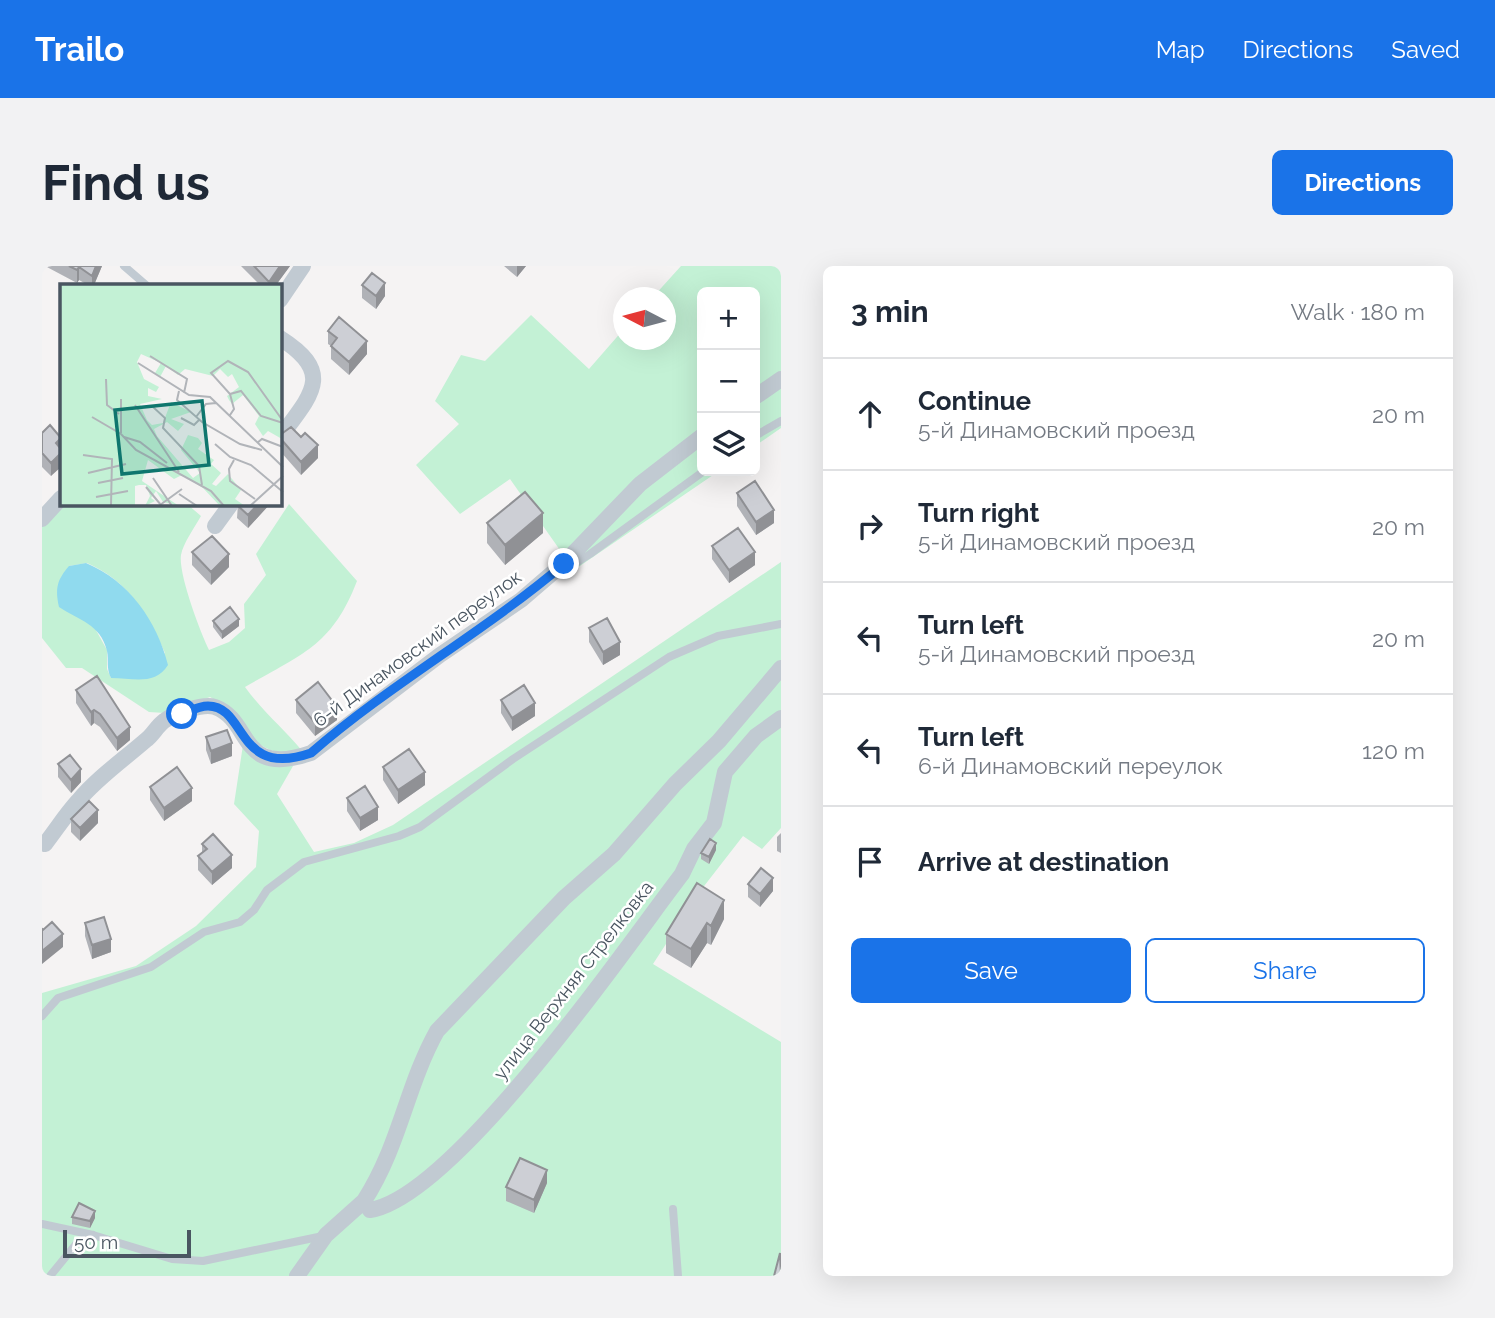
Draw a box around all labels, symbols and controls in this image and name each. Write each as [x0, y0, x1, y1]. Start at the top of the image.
text: Trailo [35, 30, 124, 69]
text: Map [1156, 35, 1205, 64]
text: Directions [1243, 35, 1353, 64]
text: Saved [1391, 35, 1460, 64]
button: Directions [1272, 150, 1453, 215]
text: Find us [42, 154, 210, 211]
inset map [60, 284, 282, 506]
north arrow [613, 287, 676, 350]
map controls [697, 287, 760, 476]
button: + [697, 287, 760, 350]
text: 3 min [851, 294, 929, 329]
text: Walk · 180 m [1291, 298, 1425, 325]
button: − [697, 350, 760, 413]
text: Continue [918, 386, 1031, 416]
icon: ahead [851, 395, 889, 433]
text: 20 m [1372, 401, 1425, 428]
button: layers [697, 413, 760, 476]
text: 5-й Динамовский проезд [918, 416, 1195, 443]
text: Turn right [918, 498, 1039, 528]
icon: right [851, 507, 889, 545]
text: 20 m [1372, 513, 1425, 540]
text: 5-й Динамовский проезд [918, 528, 1195, 555]
route end [548, 548, 579, 579]
street label: 6-й Динамовский переулок [309, 565, 525, 731]
text: Turn left [918, 610, 1024, 640]
icon: left [851, 619, 889, 657]
text: 20 m [1372, 625, 1425, 652]
text: 5-й Динамовский проезд [918, 640, 1195, 667]
route start [166, 698, 197, 729]
text: Turn left [918, 722, 1024, 752]
icon: left [851, 731, 889, 769]
text: 120 m [1362, 737, 1425, 764]
text: 6-й Динамовский переулок [918, 752, 1223, 779]
icon: arrive [851, 843, 889, 881]
text: Arrive at destination [918, 847, 1169, 877]
street label: улица Верхняя Стрелковка [489, 876, 657, 1084]
button: Save [851, 938, 1131, 1003]
button: Share [1145, 938, 1425, 1003]
scale bar [63, 1227, 191, 1259]
text: 50 m [74, 1231, 118, 1253]

